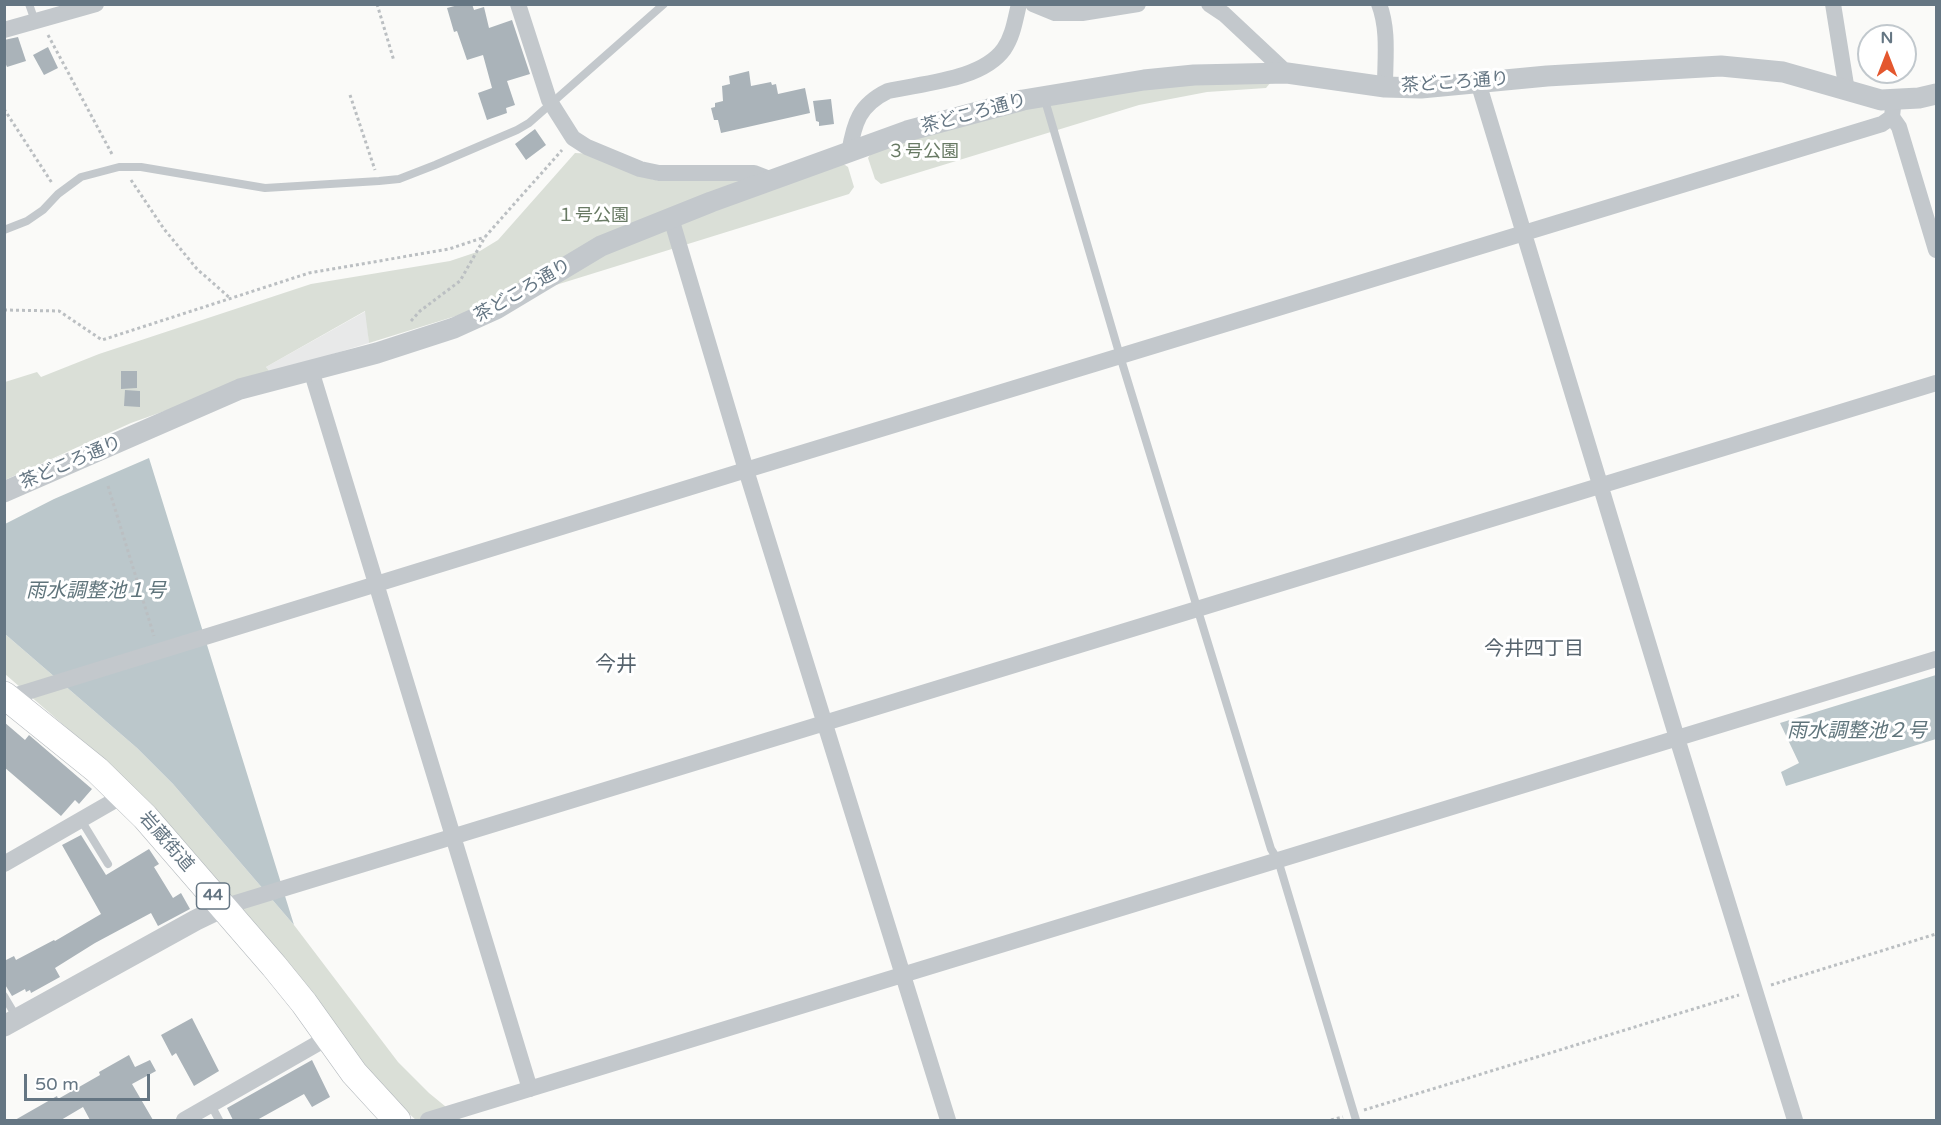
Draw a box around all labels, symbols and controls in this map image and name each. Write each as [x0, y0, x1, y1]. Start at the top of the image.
north arrow [1857, 24, 1917, 84]
text: N [1881, 28, 1893, 48]
street label: 茶どころ通り [1400, 68, 1510, 98]
street label: 茶どころ通り [919, 90, 1029, 138]
park label: ３号公園 [887, 141, 959, 163]
park label: １号公園 [557, 205, 629, 227]
street label: 茶どころ通り [471, 255, 575, 327]
street label: 茶どころ通り [17, 432, 125, 494]
water label: 雨水調整池１号 [26, 580, 166, 604]
district label: 今井四丁目 [1484, 638, 1584, 662]
district label: 今井 [595, 652, 637, 678]
water label: 雨水調整池２号 [1787, 720, 1927, 744]
street label: 岩蔵街道 [134, 808, 198, 876]
road number: 44 [196, 883, 230, 909]
scale bar [27, 1062, 153, 1100]
text: 50 m [35, 1073, 79, 1095]

